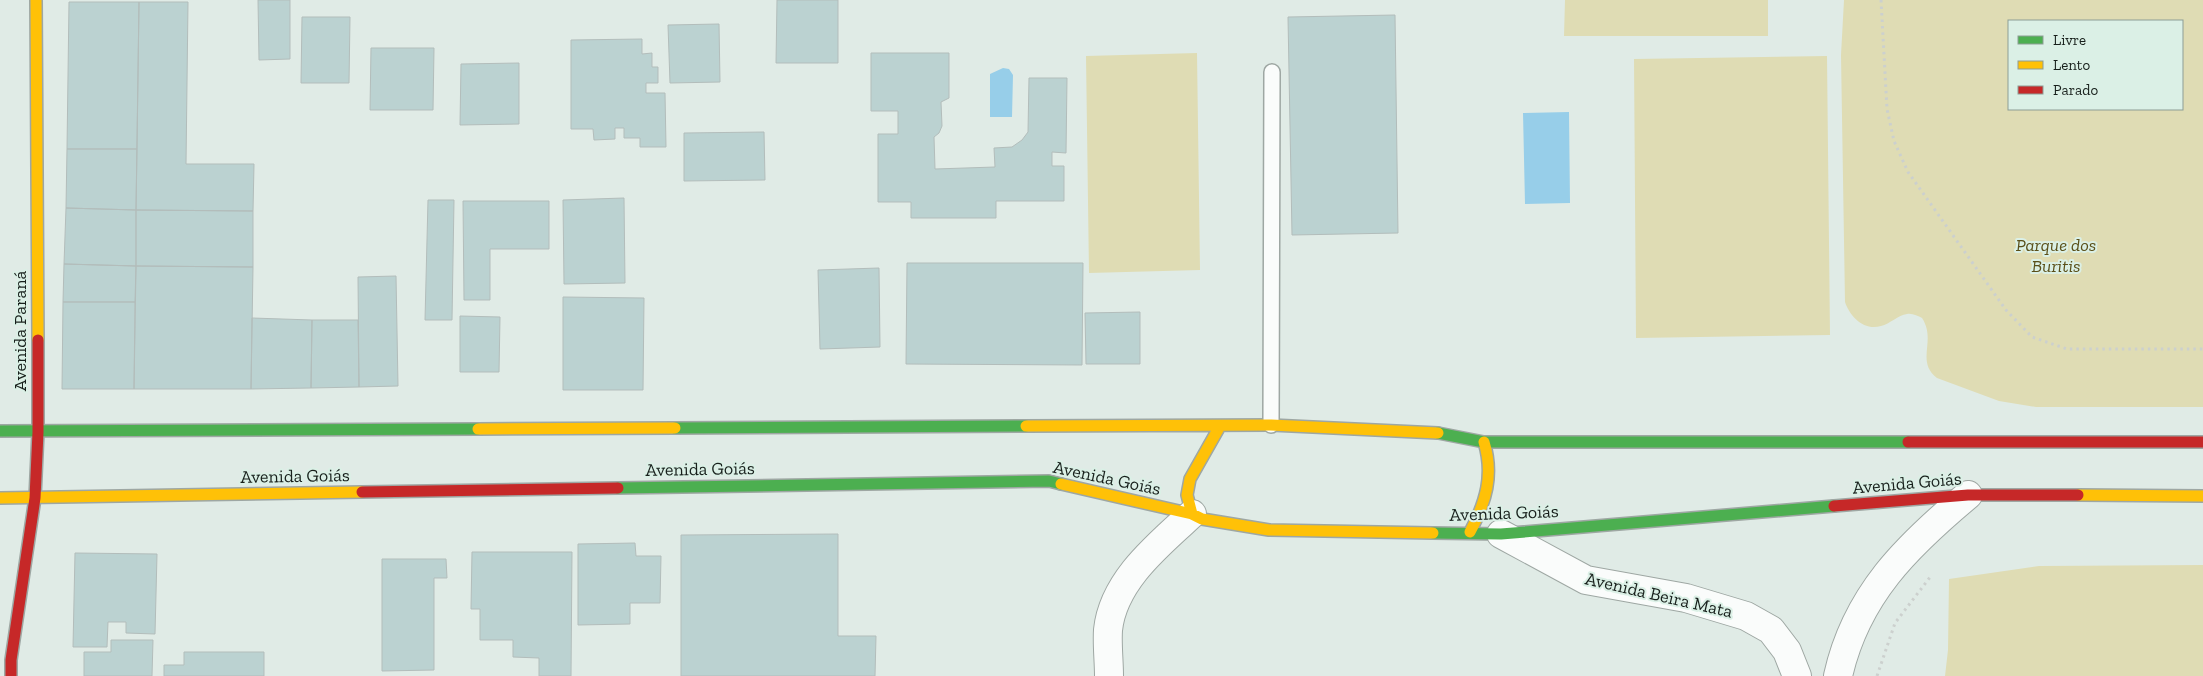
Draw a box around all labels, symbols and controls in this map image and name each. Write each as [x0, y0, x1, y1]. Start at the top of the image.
legend [2008, 20, 2183, 110]
text: Livre [2053, 31, 2086, 49]
text: Lento [2053, 56, 2090, 74]
text: Parado [2053, 81, 2099, 99]
park label: Parque dos Buritis [2016, 234, 2096, 277]
street label: Avenida Paraná [9, 271, 31, 391]
street label: Avenida Goiás [1051, 456, 1163, 500]
street label: Avenida Goiás [645, 457, 755, 481]
street label: Avenida Goiás [240, 464, 350, 488]
street label: Avenida Goiás [1852, 467, 1963, 499]
street label: Avenida Goiás [1449, 500, 1559, 526]
street label: Avenida Beira Mata [1583, 567, 1735, 623]

